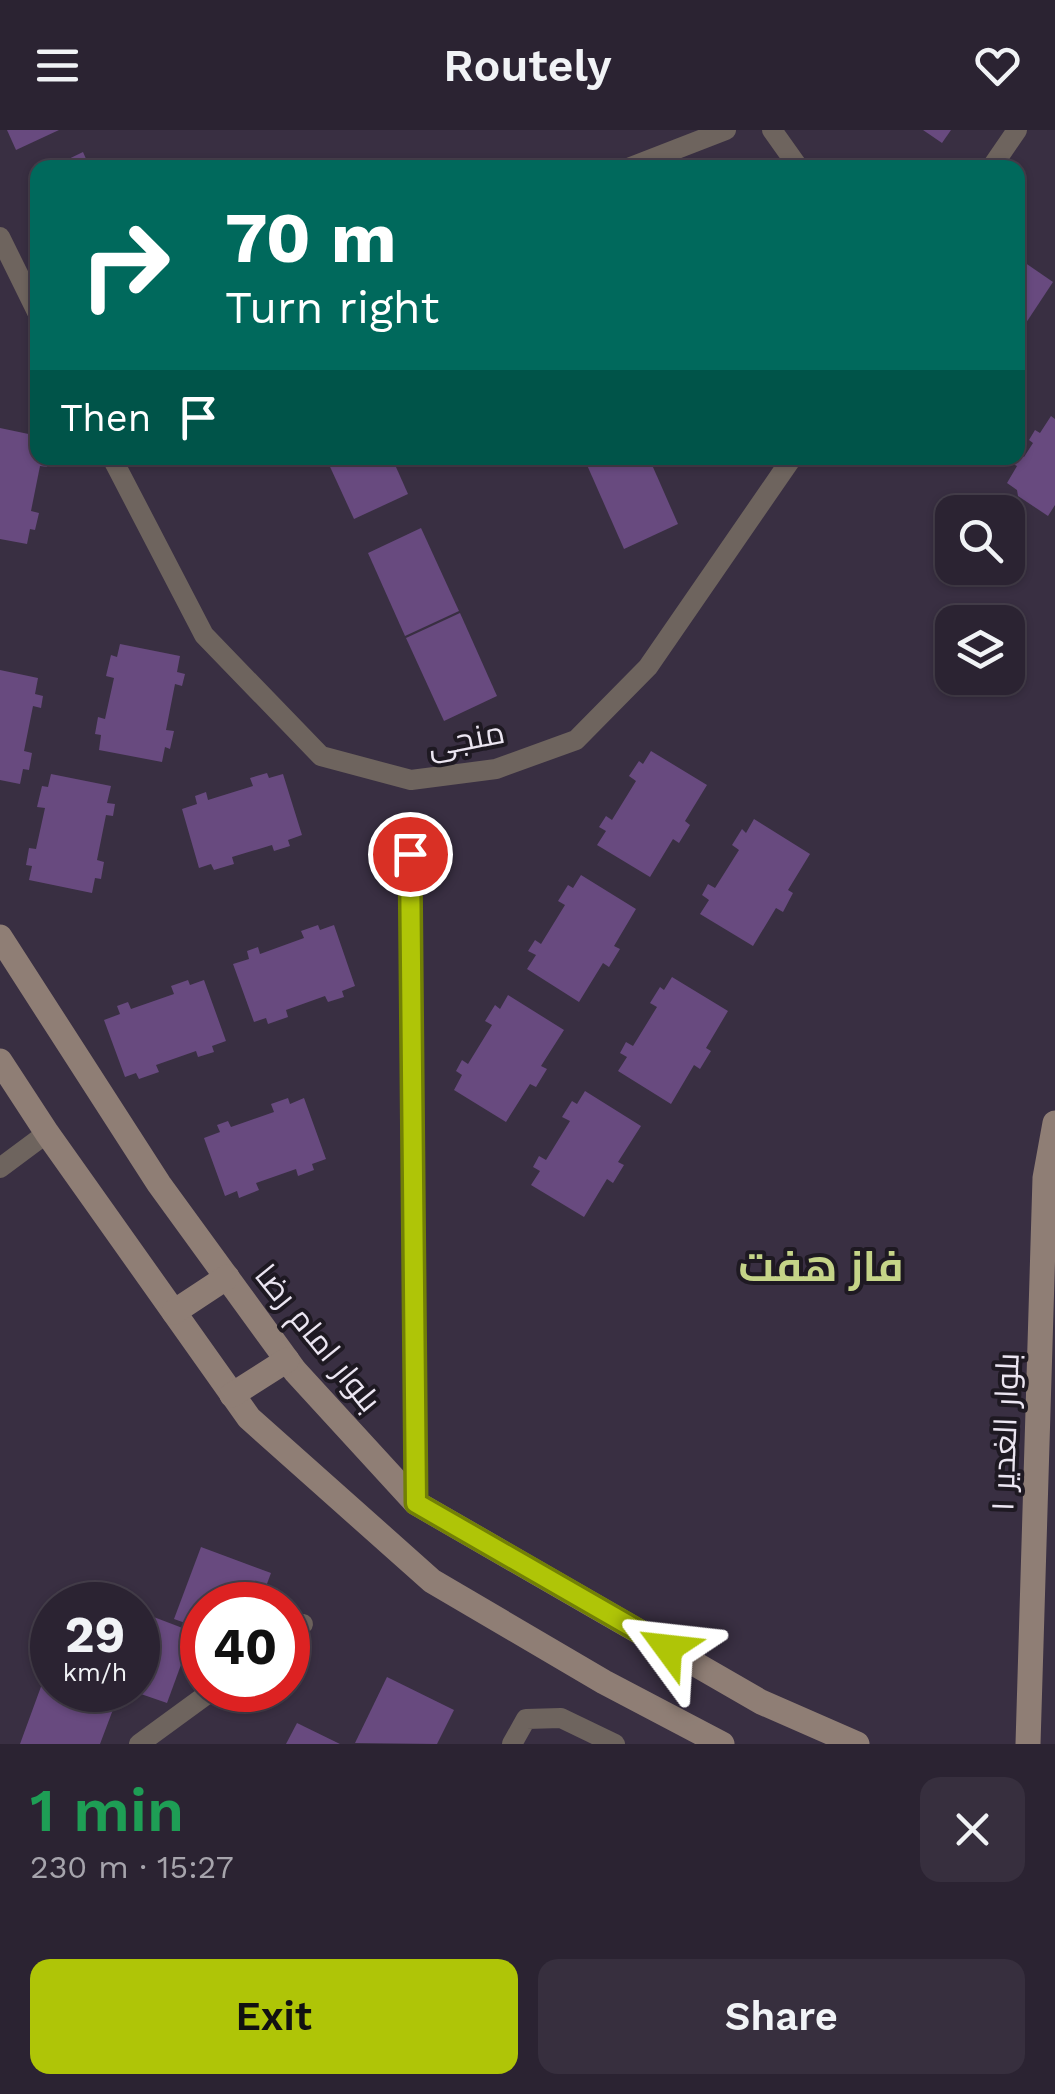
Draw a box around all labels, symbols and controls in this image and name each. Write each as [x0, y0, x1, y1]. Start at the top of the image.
icon: menu [30, 38, 85, 93]
icon: heart [970, 38, 1025, 93]
text: Routely [443, 39, 612, 92]
text: 70 m [225, 197, 397, 279]
icon: right [60, 200, 190, 330]
text: Turn right [225, 281, 439, 334]
icon: arrive [171, 390, 226, 445]
text: Then [60, 396, 151, 440]
map controls [935, 495, 1025, 695]
button: search [935, 495, 1025, 585]
button: layers [935, 605, 1025, 695]
street label: منجی [424, 713, 508, 765]
pin [368, 812, 453, 897]
icon: arrive [383, 827, 438, 882]
district label: فاز هفت [739, 1242, 903, 1291]
street label: بلوار امام رضا [245, 1257, 389, 1421]
street label: بلوار الغدیر ۱ [983, 1352, 1027, 1512]
speed limit sign: 40 [180, 1582, 310, 1712]
position arrow [616, 1596, 720, 1700]
text: 29 [65, 1605, 125, 1664]
text: km/h [63, 1658, 127, 1687]
text: 1 min [30, 1775, 184, 1846]
button: close [920, 1777, 1025, 1882]
text: 230 m · 15:27 [30, 1848, 234, 1886]
button: Exit [30, 1959, 518, 2074]
button: Share [538, 1959, 1025, 2074]

